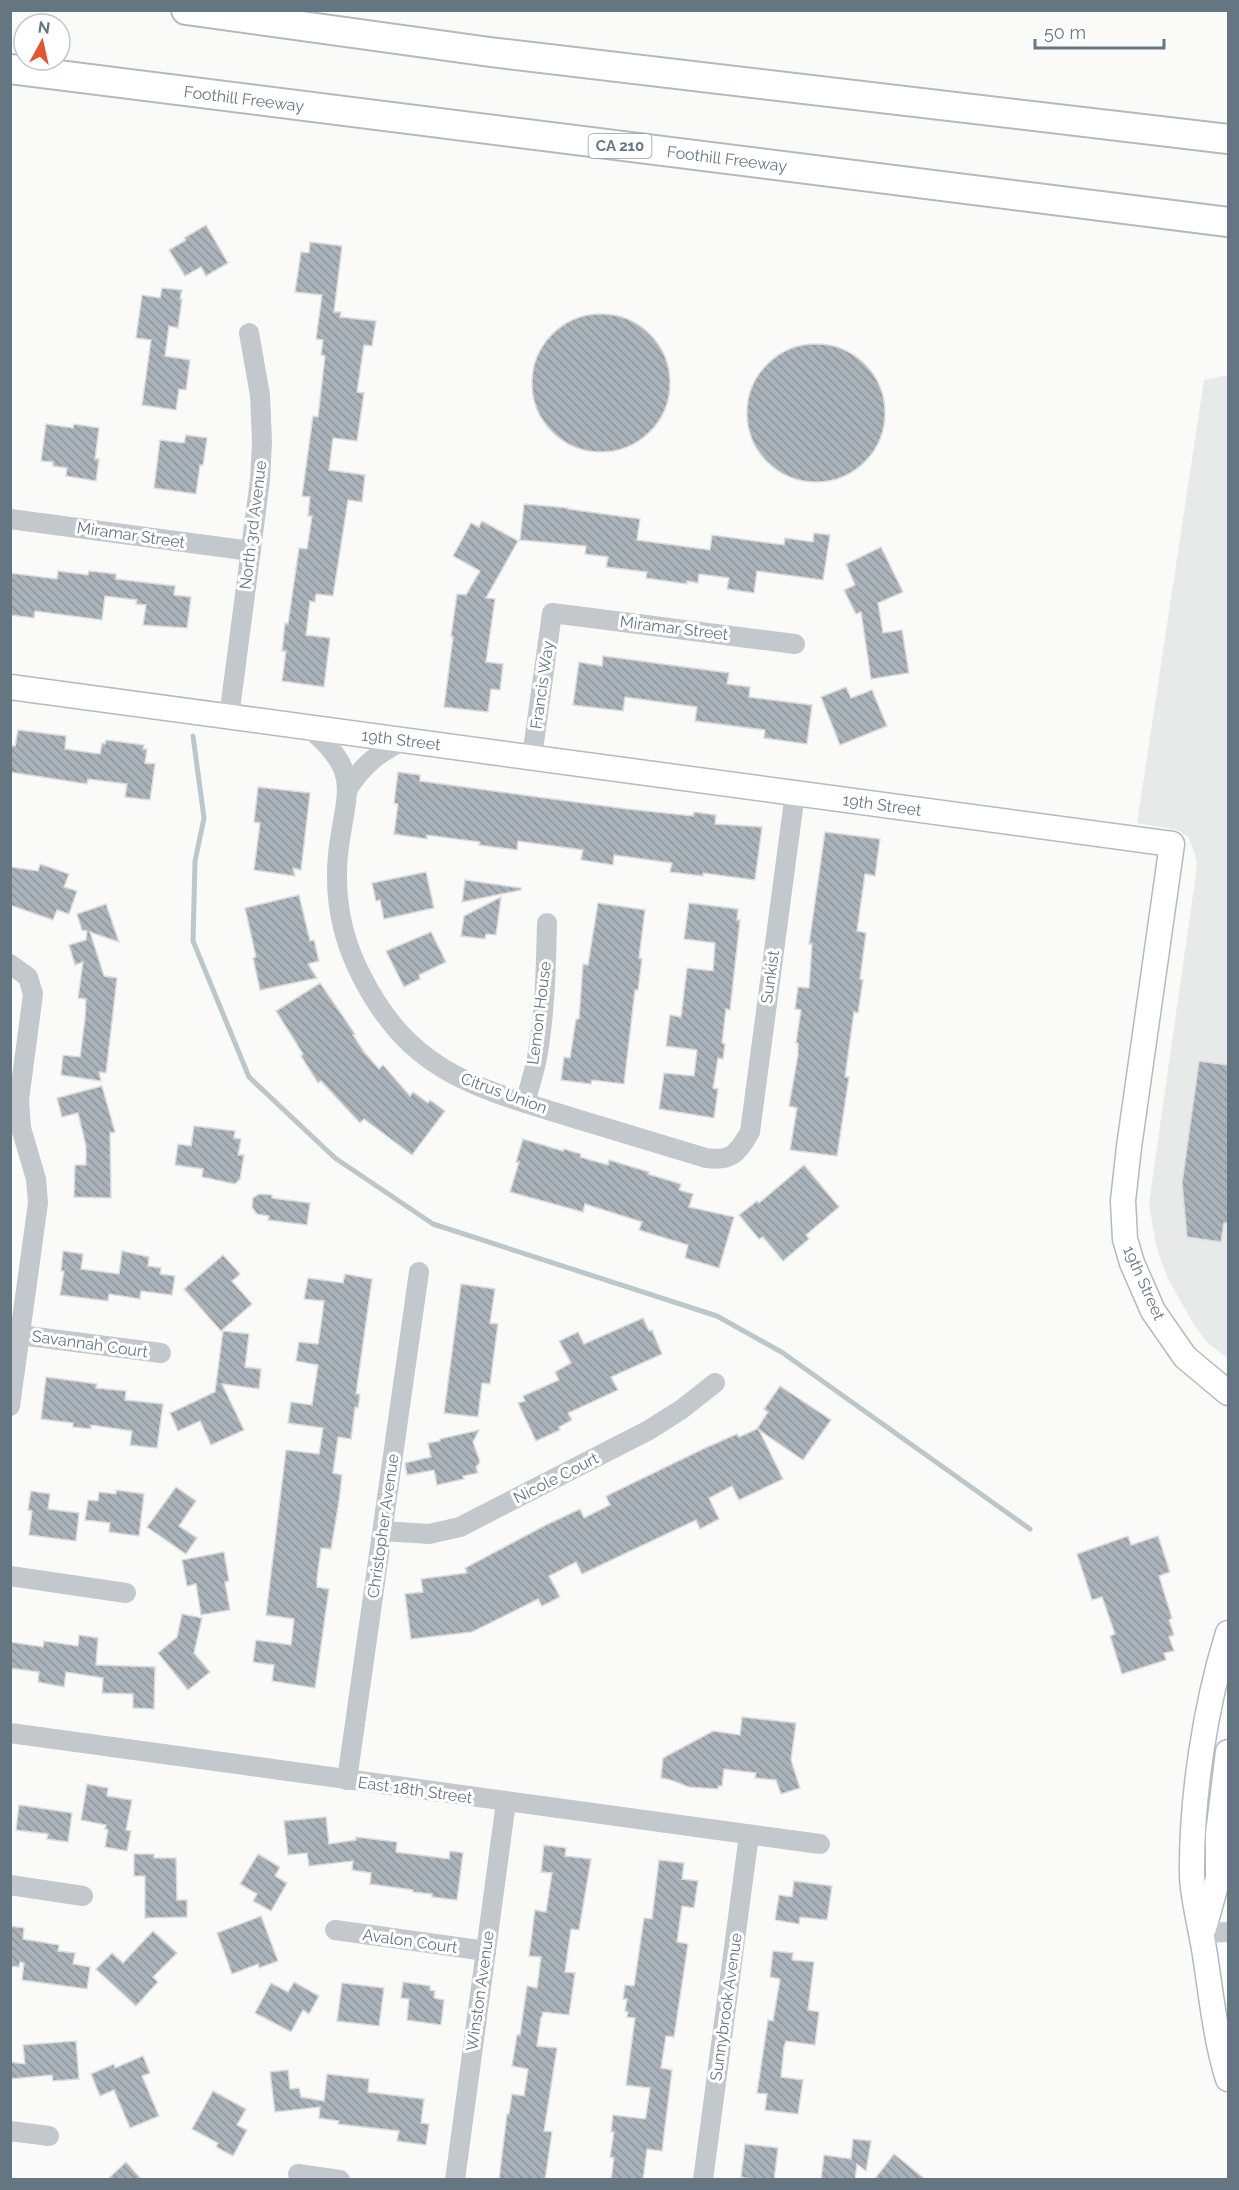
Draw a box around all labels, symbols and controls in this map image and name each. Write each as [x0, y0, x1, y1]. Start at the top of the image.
north arrow [12, 12, 72, 72]
scale bar [1035, 12, 1164, 50]
text: N [37, 17, 51, 38]
text: 50 m [1044, 22, 1086, 43]
street label: Foothill Freeway [183, 82, 306, 116]
road number: CA 210 [588, 134, 652, 158]
street label: Foothill Freeway [666, 142, 789, 176]
street label: North 3rd Avenue [236, 459, 270, 591]
street label: Miramar Street [76, 518, 187, 552]
street label: Miramar Street [619, 612, 730, 644]
street label: Francis Way [526, 639, 558, 730]
street label: 19th Street [360, 726, 442, 754]
street label: 19th Street [841, 790, 923, 820]
street label: Sunkist [757, 949, 783, 1005]
street label: Lemon House [523, 960, 555, 1066]
street label: Citrus Union [458, 1069, 550, 1117]
street label: 19th Street [1119, 1243, 1169, 1324]
street label: Savannah Court [31, 1326, 150, 1362]
street label: Nicole Court [510, 1448, 602, 1508]
street label: Christopher Avenue [363, 1453, 403, 1599]
street label: East 18th Street [357, 1773, 474, 1808]
street label: Avalon Court [361, 1925, 459, 1957]
street label: Winston Avenue [462, 1930, 498, 2052]
street label: Sunnybrook Avenue [706, 1932, 746, 2082]

